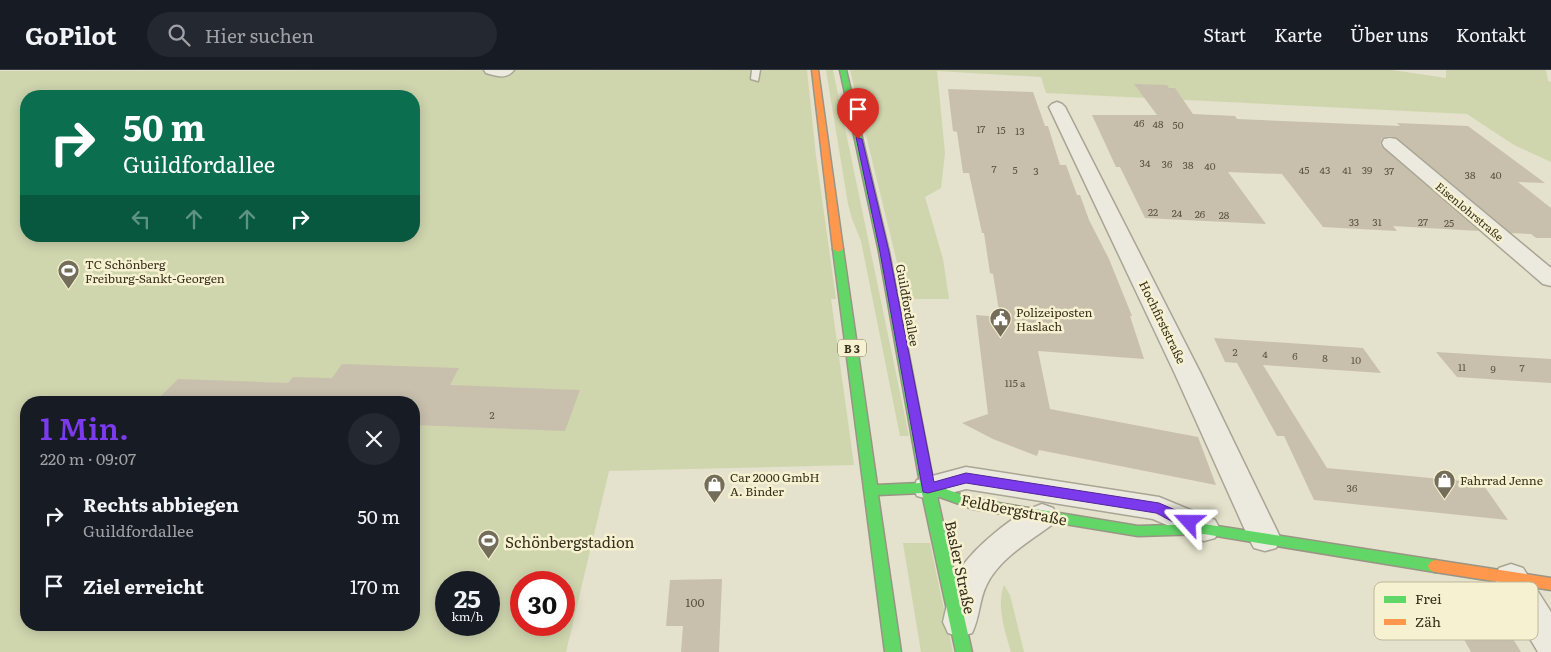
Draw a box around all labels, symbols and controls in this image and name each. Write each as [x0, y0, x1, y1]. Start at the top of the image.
search box [147, 12, 497, 57]
text: GoPilot [25, 17, 117, 52]
icon: search [165, 21, 193, 49]
text: Hier suchen [205, 21, 314, 49]
text: Start [1203, 21, 1246, 48]
text: Karte [1274, 21, 1322, 48]
text: Über uns [1350, 21, 1428, 48]
text: Kontakt [1456, 21, 1526, 48]
pin [837, 88, 879, 139]
icon: arrive [844, 95, 872, 123]
text: 50 m [123, 100, 206, 152]
icon: right [40, 110, 105, 175]
house number: 46 [1134, 115, 1145, 130]
house number: 48 [1152, 116, 1164, 131]
house number: 50 [1173, 117, 1184, 132]
house number: 17 [977, 121, 985, 136]
house number: 15 [996, 122, 1006, 137]
house number: 13 [1015, 123, 1025, 138]
text: Guildfordallee [123, 147, 275, 180]
house number: 34 [1140, 155, 1151, 170]
house number: 36 [1162, 156, 1173, 171]
house number: 38 [1183, 157, 1194, 172]
house number: 40 [1204, 158, 1216, 173]
house number: 7 [991, 161, 997, 176]
house number: 5 [1012, 162, 1018, 177]
house number: 45 [1299, 162, 1309, 177]
house number: 43 [1320, 162, 1330, 177]
house number: 41 [1342, 162, 1352, 177]
house number: 39 [1362, 162, 1372, 177]
house number: 3 [1033, 163, 1039, 178]
house number: 37 [1384, 163, 1394, 178]
house number: 38 [1465, 167, 1476, 182]
house number: 40 [1490, 167, 1502, 182]
street label: Eisenlohrstraße [1433, 178, 1508, 244]
house number: 22 [1148, 204, 1158, 219]
icon: left [127, 205, 155, 233]
icon: ahead [180, 205, 208, 233]
icon: ahead [233, 205, 261, 233]
icon: right [286, 205, 314, 233]
house number: 24 [1172, 205, 1183, 220]
house number: 26 [1195, 206, 1206, 221]
house number: 28 [1219, 207, 1230, 222]
house number: 33 [1349, 214, 1359, 229]
house number: 31 [1372, 214, 1382, 229]
house number: 27 [1418, 214, 1428, 229]
house number: 25 [1444, 215, 1454, 230]
place label: TC Schönberg Freiburg-Sankt-Georgen [85, 255, 225, 287]
sports icon: TC Schönberg Freiburg-Sankt-Georgen [57, 259, 81, 290]
street label: Guildfordallee [892, 263, 924, 347]
street label: Hochfirststraße [1135, 277, 1191, 367]
place label: Polizeiposten Haslach [1016, 303, 1093, 335]
public building icon: Polizeiposten Haslach [988, 307, 1012, 338]
road number: B 3 [838, 340, 866, 356]
house number: 2 [1232, 344, 1238, 359]
house number: 4 [1262, 346, 1268, 361]
house number: 6 [1292, 348, 1298, 363]
house number: 8 [1322, 350, 1328, 365]
house number: 10 [1351, 352, 1361, 367]
house number: 11 [1458, 359, 1466, 374]
house number: 7 [1519, 360, 1525, 375]
house number: 9 [1490, 361, 1496, 376]
house number: 115 a [1005, 375, 1026, 390]
text: 1 Min. [40, 405, 129, 449]
house number: 2 [489, 407, 495, 422]
button: close [348, 413, 400, 465]
text: 220 m · 09:07 [40, 446, 136, 470]
place label: Car 2000 GmbH A. Binder [730, 468, 820, 500]
shop icon: Fahrrad Jenne [1432, 468, 1456, 499]
place label: Fahrrad Jenne [1460, 471, 1543, 489]
shop icon: Car 2000 GmbH A. Binder [702, 472, 726, 503]
house number: 36 [1347, 480, 1358, 495]
street label: Feldbergstraße [959, 487, 1069, 531]
text: Rechts abbiegen [83, 490, 239, 518]
position arrow [1162, 495, 1214, 547]
icon: right [40, 502, 68, 530]
text: 50 m [357, 502, 400, 530]
text: Guildfordallee [83, 518, 194, 542]
street label: Basler Straße [940, 518, 982, 616]
sports icon: Schönbergstadion [477, 529, 501, 560]
place label: Schönbergstadion [505, 530, 635, 553]
speed limit sign: 30 [510, 571, 575, 636]
icon: arrive [40, 572, 68, 600]
text: Ziel erreicht [83, 572, 204, 600]
text: 170 m [350, 572, 400, 600]
text: 25 [454, 579, 481, 616]
legend [1374, 582, 1538, 640]
text: Frei [1415, 588, 1442, 608]
house number: 100 [686, 593, 704, 611]
text: km/h [452, 607, 483, 625]
text: Zäh [1415, 611, 1441, 631]

